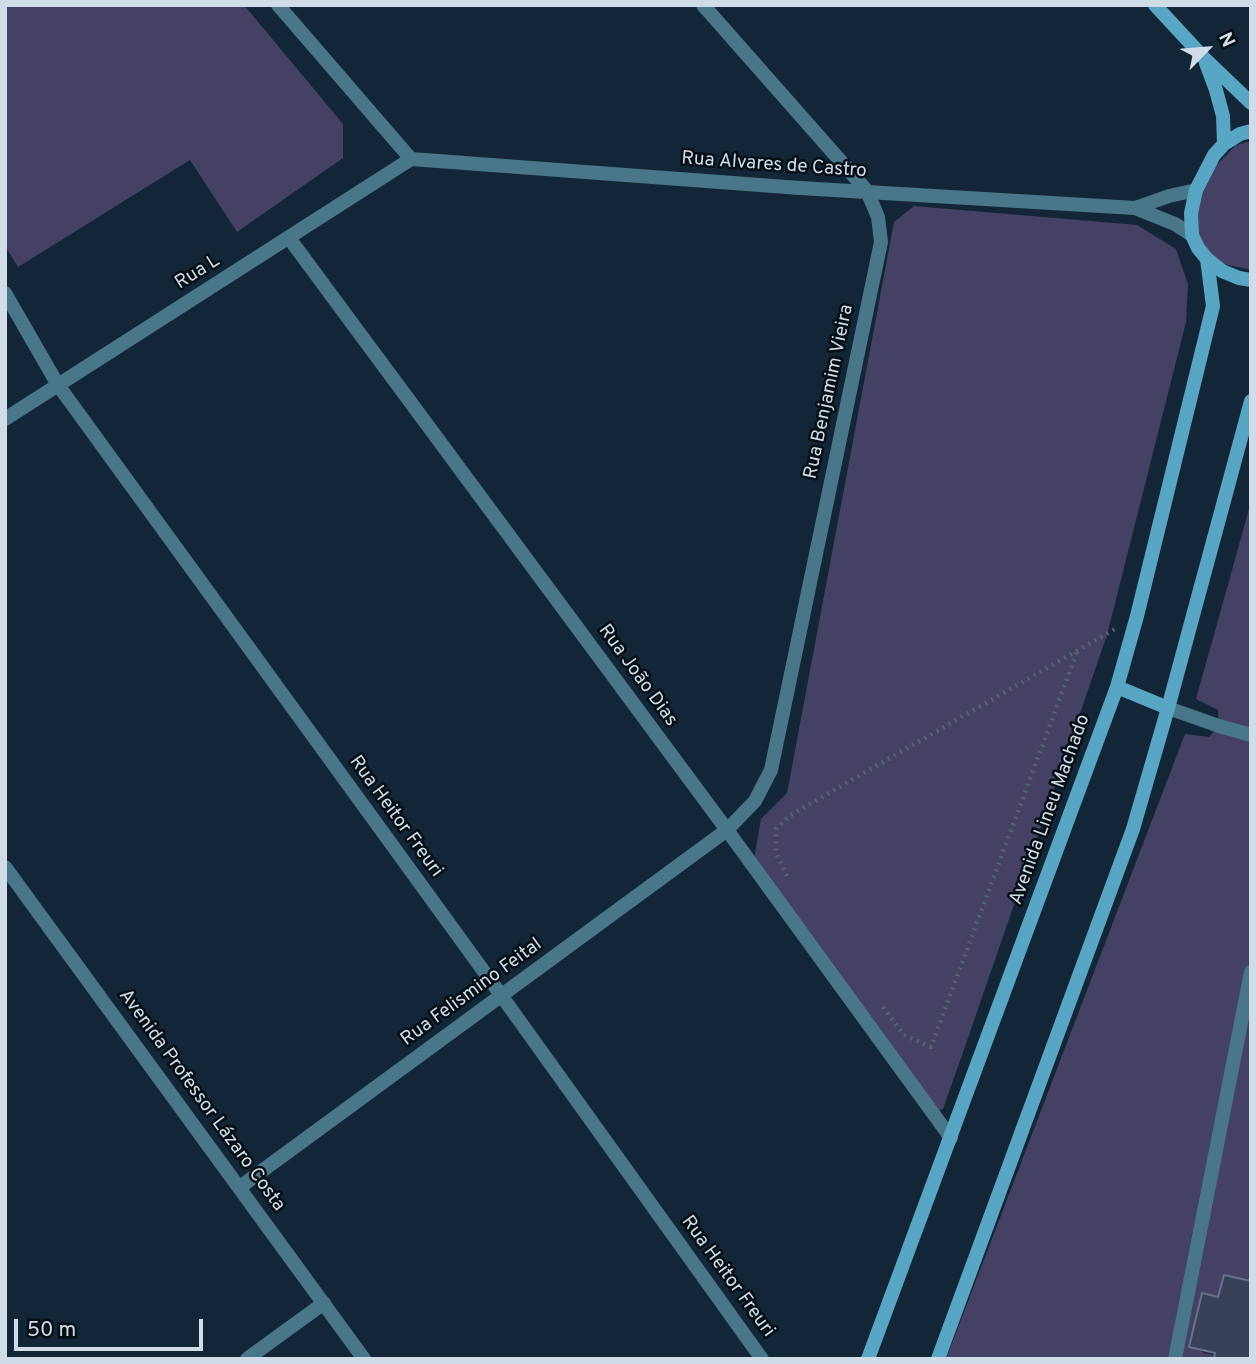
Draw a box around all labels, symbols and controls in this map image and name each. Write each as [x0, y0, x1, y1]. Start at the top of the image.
north arrow [1172, 14, 1242, 84]
text: N [1212, 29, 1240, 51]
street label: Rua Alvares de Castro [681, 148, 867, 184]
street label: Rua L [171, 251, 225, 295]
street label: Rua Benjamim Vieira [800, 303, 860, 481]
street label: Rua João Dias [592, 621, 682, 731]
street label: Avenida Lineu Machado [1006, 712, 1096, 908]
street label: Rua Heitor Freuri [343, 752, 447, 882]
street label: Rua Felismino Feital [397, 934, 547, 1052]
street label: Avenida Professor Lázaro Costa [113, 986, 289, 1216]
street label: Rua Heitor Freuri [675, 1212, 779, 1342]
scale bar [18, 1304, 206, 1348]
text: 50 m [27, 1317, 76, 1344]

